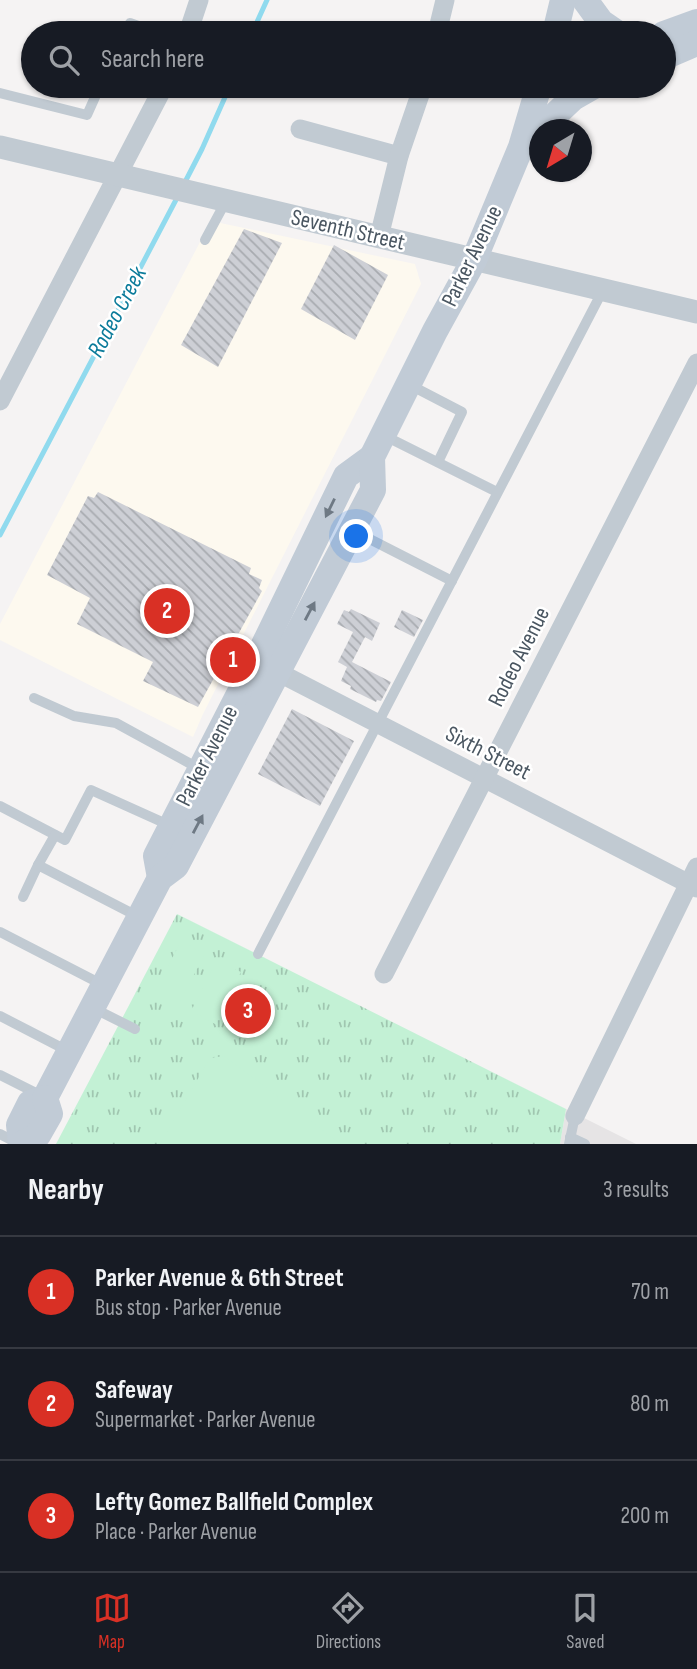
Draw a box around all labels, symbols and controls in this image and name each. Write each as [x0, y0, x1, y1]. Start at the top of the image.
search box [21, 21, 676, 98]
icon: search [45, 41, 83, 79]
text: Search here [101, 44, 204, 75]
north arrow [529, 119, 592, 182]
street label: Parker Avenue [436, 201, 508, 311]
street label: Seventh Street [288, 203, 408, 257]
water label: Rodeo Creek [81, 261, 153, 362]
one-way arrow [324, 498, 335, 518]
your location [339, 519, 373, 553]
pin: 2 [144, 585, 190, 637]
one-way arrow [304, 601, 315, 621]
street label: Rodeo Avenue [482, 602, 556, 712]
pin: 1 [210, 634, 256, 686]
street label: Parker Avenue [170, 701, 244, 811]
street label: Sixth Street [441, 720, 535, 786]
one-way arrow [193, 814, 204, 834]
pin: 3 [225, 985, 271, 1037]
text: Nearby [28, 1172, 104, 1208]
text: 3 results [603, 1176, 669, 1204]
text: Parker Avenue & 6th Street [95, 1263, 344, 1294]
text: 1 [46, 1278, 56, 1306]
text: 70 m [631, 1278, 669, 1306]
text: Bus stop · Parker Avenue [95, 1294, 282, 1322]
text: Safeway [95, 1375, 173, 1406]
text: 2 [46, 1390, 56, 1418]
text: 80 m [630, 1390, 669, 1418]
text: Supermarket · Parker Avenue [95, 1406, 316, 1434]
text: Lefty Gomez Ballfield Complex [95, 1487, 373, 1518]
text: 3 [46, 1502, 56, 1530]
text: 200 m [621, 1502, 669, 1530]
text: Place · Parker Avenue [95, 1518, 257, 1546]
tab: Map [93, 1589, 131, 1654]
tab: Directions [316, 1589, 381, 1654]
tab: Saved [566, 1589, 604, 1654]

